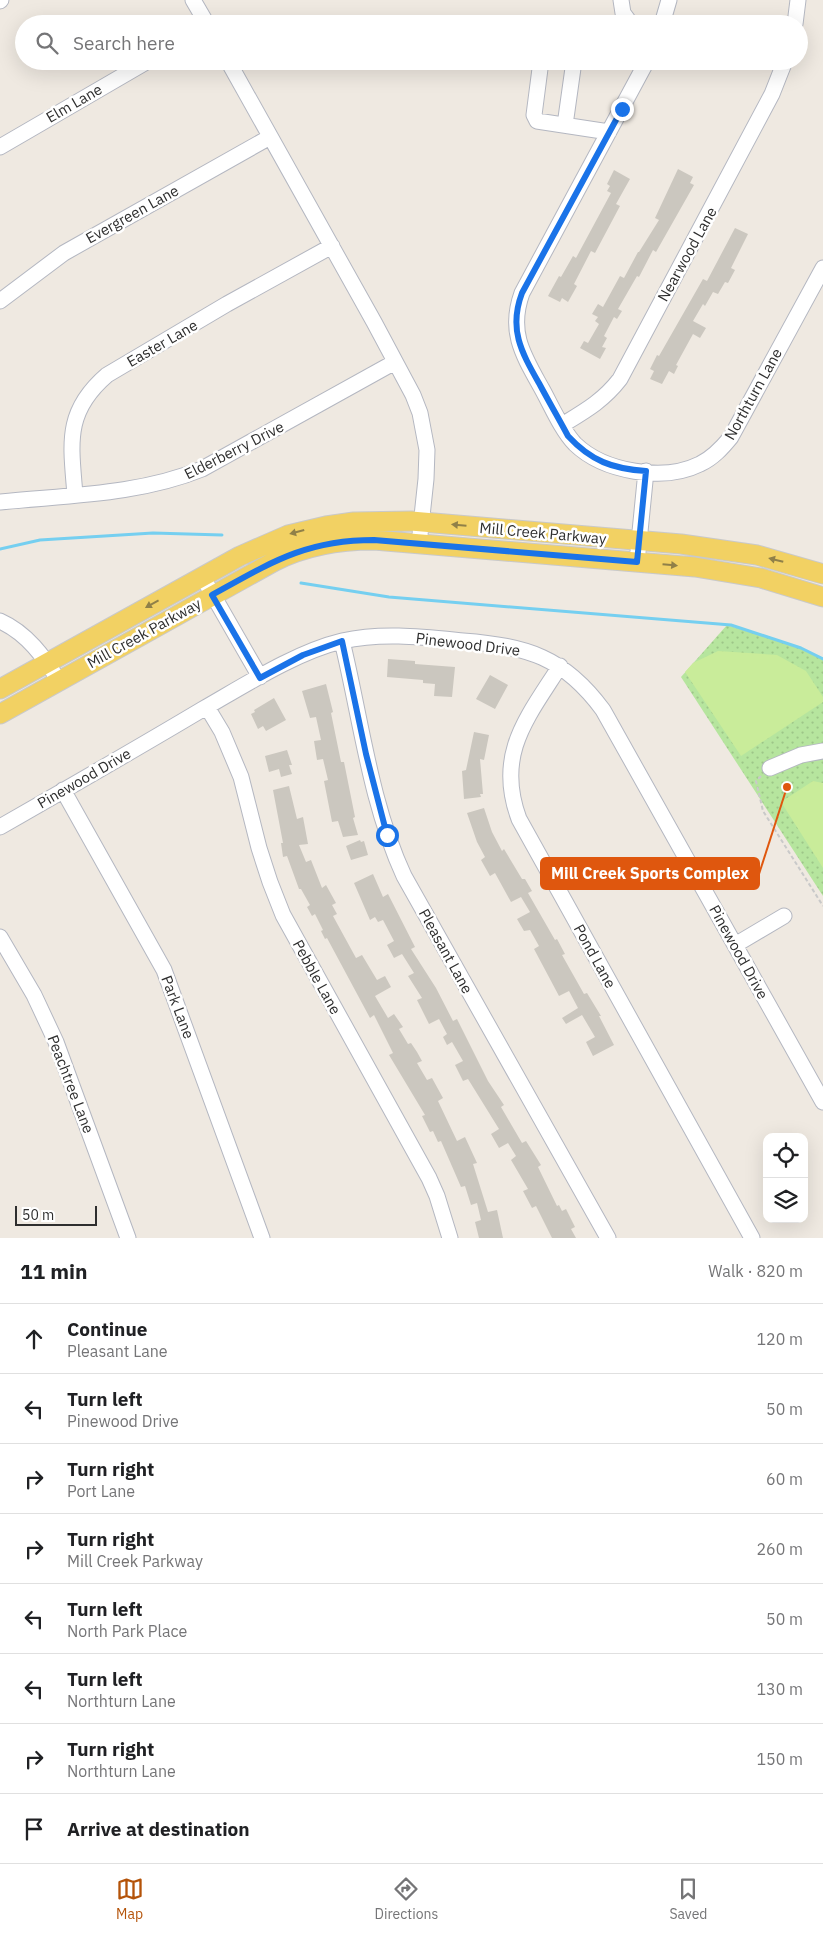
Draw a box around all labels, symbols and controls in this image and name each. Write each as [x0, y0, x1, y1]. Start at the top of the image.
search box [15, 15, 808, 70]
icon: search [33, 29, 61, 57]
text: Search here [73, 31, 175, 55]
street label: Elm Lane [43, 79, 105, 127]
route end [611, 98, 634, 121]
street label: Evergreen Lane [82, 181, 182, 247]
street label: Nearwood Lane [653, 203, 721, 305]
street label: Easter Lane [123, 315, 201, 371]
street label: Northturn Lane [720, 345, 786, 443]
street label: Elderberry Drive [181, 417, 287, 483]
street label: Mill Creek Parkway [479, 518, 608, 548]
one-way arrow [450, 521, 466, 529]
one-way arrow [290, 529, 305, 537]
one-way arrow [769, 556, 784, 564]
one-way arrow [662, 561, 678, 569]
street label: Mill Creek Parkway [84, 594, 205, 672]
one-way arrow [145, 600, 160, 608]
street label: Pinewood Drive [415, 628, 521, 660]
street label: Pinewood Drive [34, 744, 134, 812]
route start [376, 824, 399, 847]
callout: Mill Creek Sports Complex [541, 858, 759, 889]
text: Mill Creek Sports Complex [551, 863, 749, 883]
street label: Pinewood Drive [705, 902, 773, 1002]
street label: Pleasant Lane [415, 905, 477, 997]
street label: Pond Lane [570, 921, 620, 991]
street label: Pebble Lane [289, 936, 345, 1018]
street label: Park Lane [157, 973, 199, 1041]
street label: Peachtree Lane [43, 1032, 99, 1136]
map controls [763, 1133, 808, 1223]
button: locate [763, 1133, 808, 1178]
button: layers [763, 1178, 808, 1223]
scale bar [15, 1203, 98, 1226]
text: 50 m [22, 1206, 54, 1224]
text: 11 min [20, 1257, 87, 1285]
text: Walk · 820 m [708, 1261, 803, 1281]
text: Continue [67, 1317, 147, 1341]
icon: ahead [20, 1325, 48, 1353]
text: 120 m [756, 1329, 803, 1349]
text: Pleasant Lane [67, 1341, 168, 1361]
text: Turn left [67, 1387, 143, 1411]
icon: left [20, 1395, 48, 1423]
text: 50 m [766, 1399, 803, 1419]
text: Pinewood Drive [67, 1411, 179, 1431]
text: Turn right [67, 1457, 154, 1481]
icon: right [20, 1465, 48, 1493]
text: 60 m [766, 1469, 803, 1489]
text: Port Lane [67, 1481, 135, 1501]
text: Turn right [67, 1527, 154, 1551]
icon: right [20, 1535, 48, 1563]
text: 260 m [756, 1539, 803, 1559]
text: Mill Creek Parkway [67, 1551, 203, 1571]
text: Turn left [67, 1597, 143, 1621]
icon: left [20, 1605, 48, 1633]
text: 50 m [766, 1609, 803, 1629]
text: North Park Place [67, 1621, 187, 1641]
text: Turn left [67, 1667, 143, 1691]
icon: left [20, 1675, 48, 1703]
text: 130 m [756, 1679, 803, 1699]
text: Northturn Lane [67, 1691, 176, 1711]
text: Turn right [67, 1737, 154, 1761]
icon: right [20, 1745, 48, 1773]
text: 150 m [756, 1749, 803, 1769]
text: Northturn Lane [67, 1761, 176, 1781]
icon: arrive [20, 1815, 48, 1843]
text: Arrive at destination [67, 1817, 250, 1841]
tab: Map [116, 1875, 144, 1923]
tab: Directions [375, 1875, 438, 1923]
tab: Saved [669, 1875, 707, 1923]

